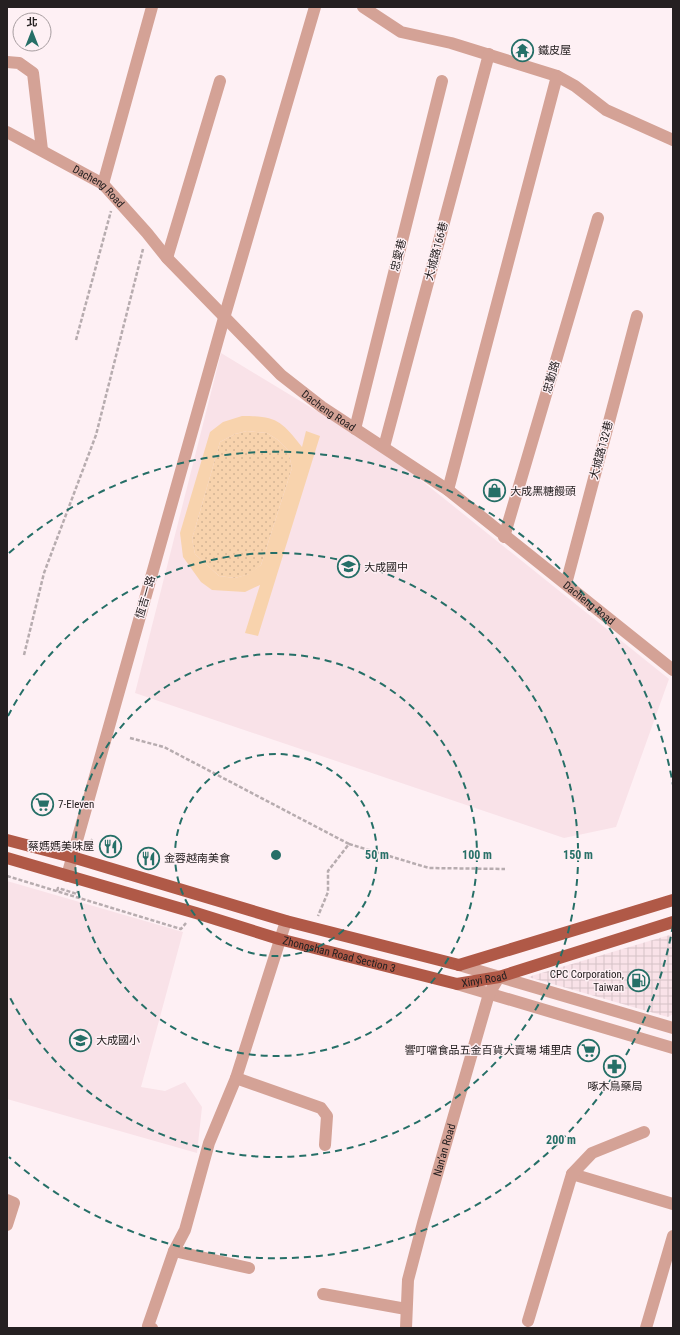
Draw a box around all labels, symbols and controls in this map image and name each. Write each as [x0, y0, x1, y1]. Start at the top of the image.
north arrow [12, 12, 52, 52]
text: 北 [27, 16, 38, 29]
temple icon: 鐵皮屋 [509, 37, 535, 63]
place label: 鐵皮屋 [538, 44, 571, 57]
street label: Dacheng Road [70, 163, 127, 210]
street label: 大城路166巷 [422, 220, 451, 282]
street label: 忠愛巷 [388, 238, 409, 273]
street label: 忠勤路 [541, 359, 562, 395]
street label: Dacheng Road [299, 388, 358, 434]
street label: 大城路132巷 [587, 419, 616, 481]
shop icon: 大成黑糖饅頭 [482, 478, 508, 504]
place label: 大成黑糖饅頭 [510, 485, 576, 498]
school or university icon: 大成國中 [335, 554, 361, 580]
place label: 大成國中 [364, 561, 408, 574]
street label: 恆吉一路 [133, 574, 158, 620]
street label: Dacheng Road [560, 579, 617, 628]
supermarket icon: 7-Eleven [30, 791, 56, 817]
place label: 7-Eleven [58, 798, 94, 811]
restaurant icon: 蔡媽媽美味屋 [97, 833, 123, 859]
place label: 蔡媽媽美味屋 [28, 840, 94, 853]
restaurant icon: 金蓉越南美食 [136, 845, 162, 871]
centre of rings [269, 848, 283, 862]
text: 50 m [365, 848, 389, 862]
text: 100 m [462, 848, 492, 862]
text: 150 m [563, 848, 593, 862]
place label: 金蓉越南美食 [164, 852, 230, 865]
street label: Zhongshan Road Section 3 [281, 934, 397, 975]
fuel station icon: CPC Corporation, Taiwan [626, 967, 652, 993]
place label: CPC Corporation, Taiwan [550, 968, 624, 994]
street label: Xinyi Road [461, 969, 509, 990]
school or university icon: 大成國小 [67, 1027, 93, 1053]
place label: 大成國小 [96, 1034, 140, 1047]
supermarket icon: 響叮噹食品五金百貨大賣場 埔里店 [575, 1037, 601, 1063]
place label: 響叮噹食品五金百貨大賣場 埔里店 [404, 1044, 572, 1057]
pharmacy icon: 啄木鳥藥局 [602, 1053, 628, 1079]
place label: 啄木鳥藥局 [588, 1080, 643, 1093]
street label: Nan’an Road [431, 1122, 458, 1178]
text: 200 m [546, 1133, 576, 1147]

